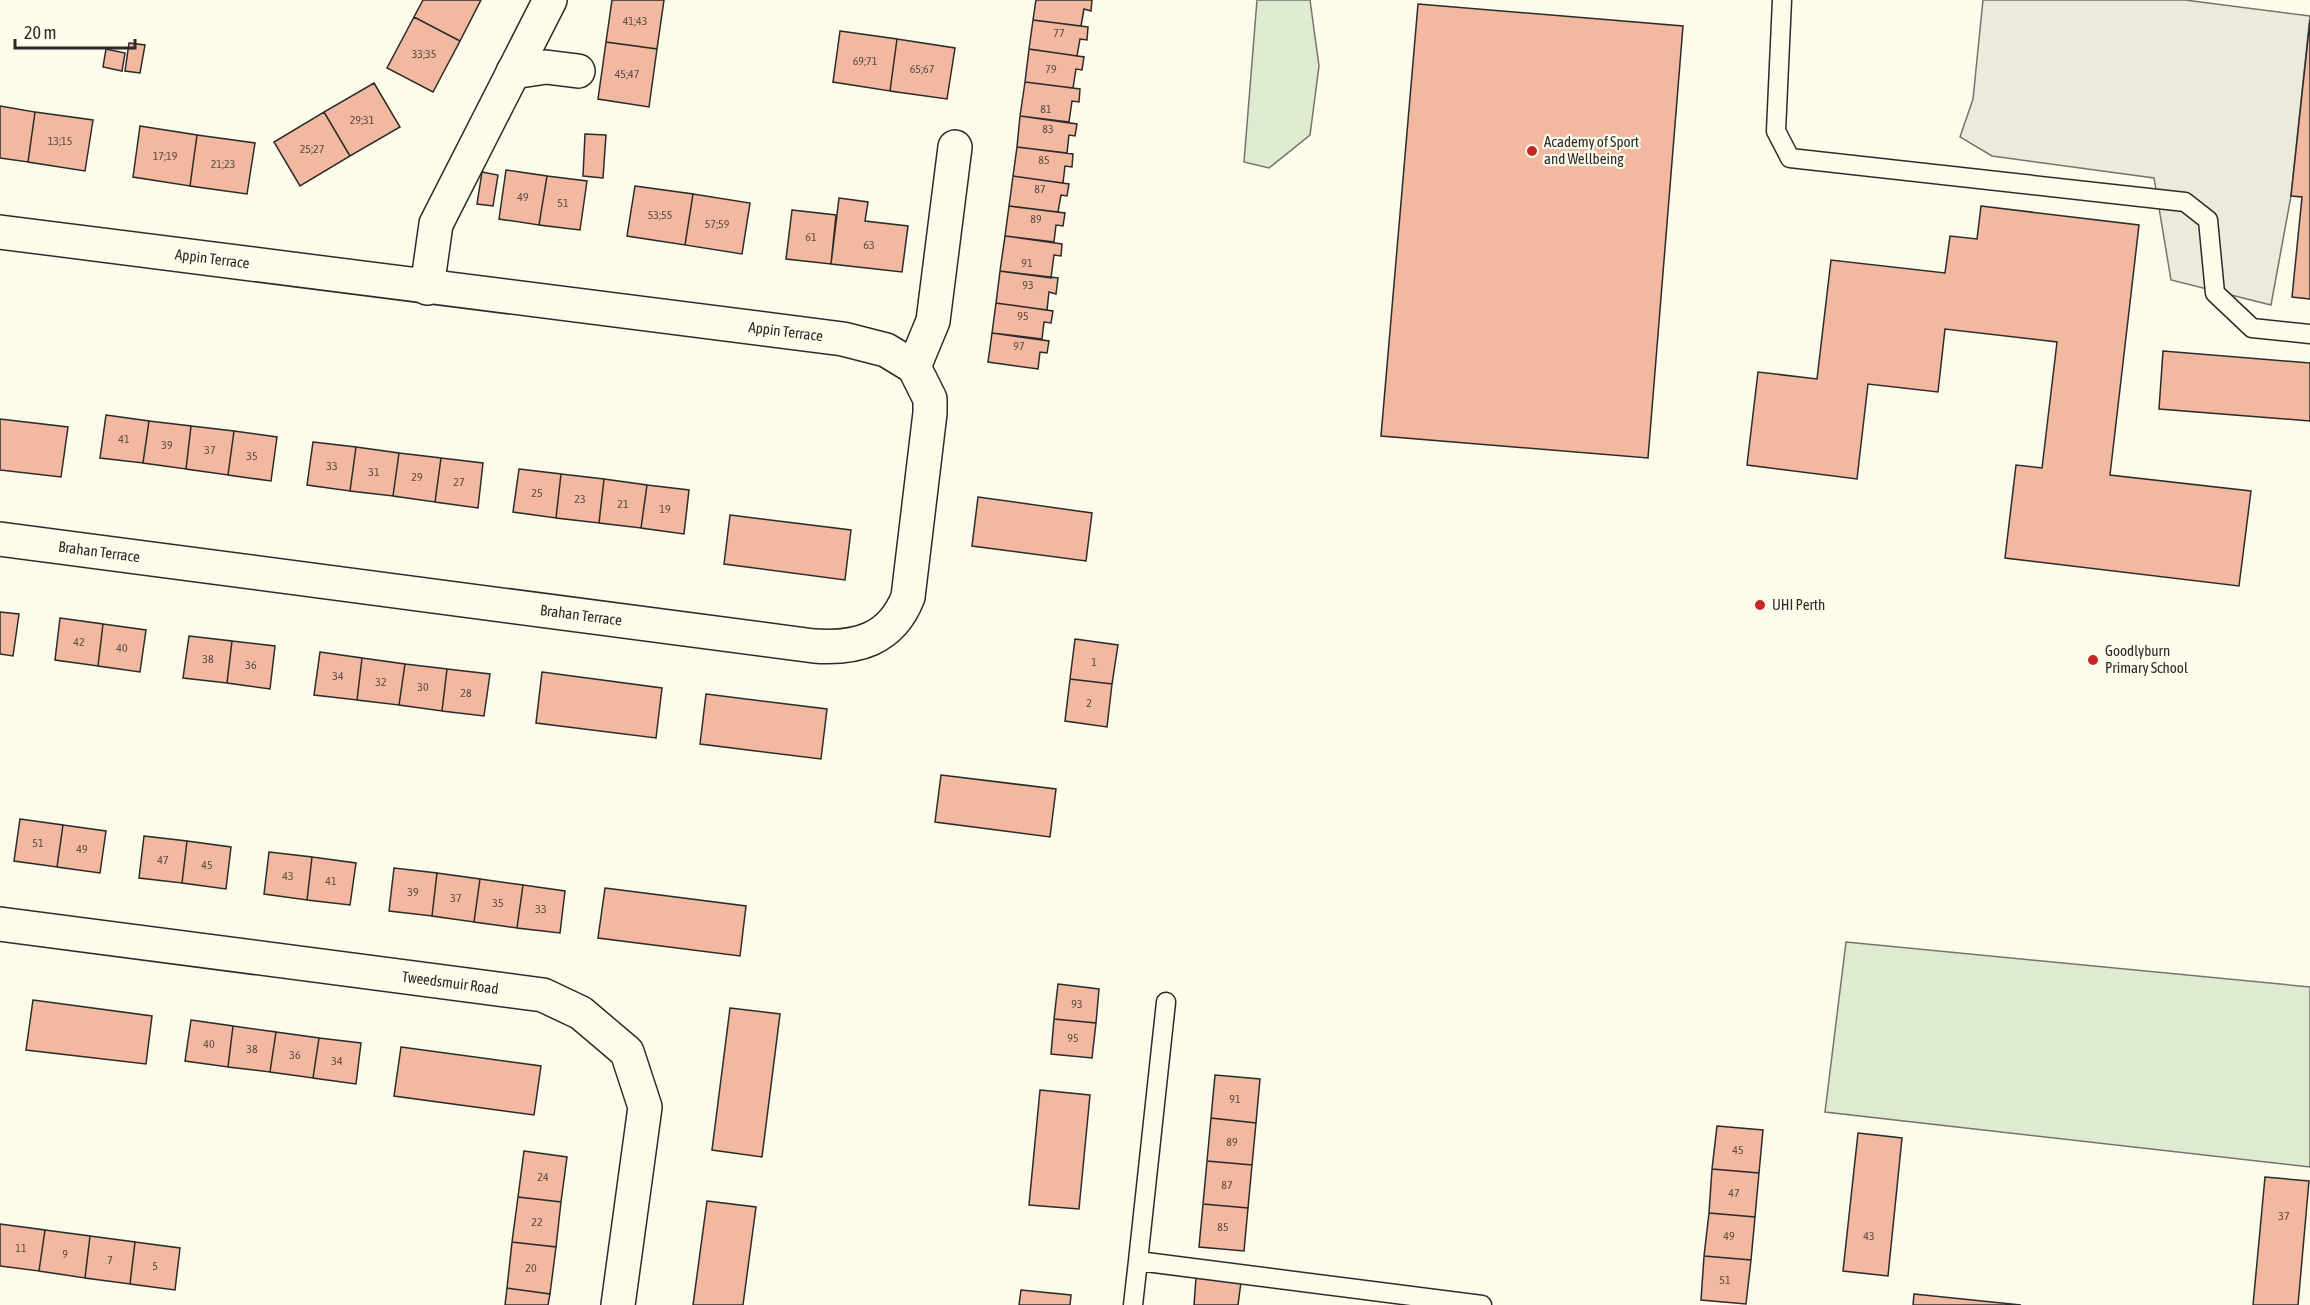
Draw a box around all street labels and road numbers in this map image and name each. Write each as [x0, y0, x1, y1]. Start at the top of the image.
street label: Appin Terrace [174, 245, 251, 272]
street label: Appin Terrace [748, 318, 824, 344]
street label: Brahan Terrace [57, 538, 141, 565]
street label: Brahan Terrace [539, 601, 623, 629]
street label: Tweedsmuir Road [401, 968, 500, 997]

